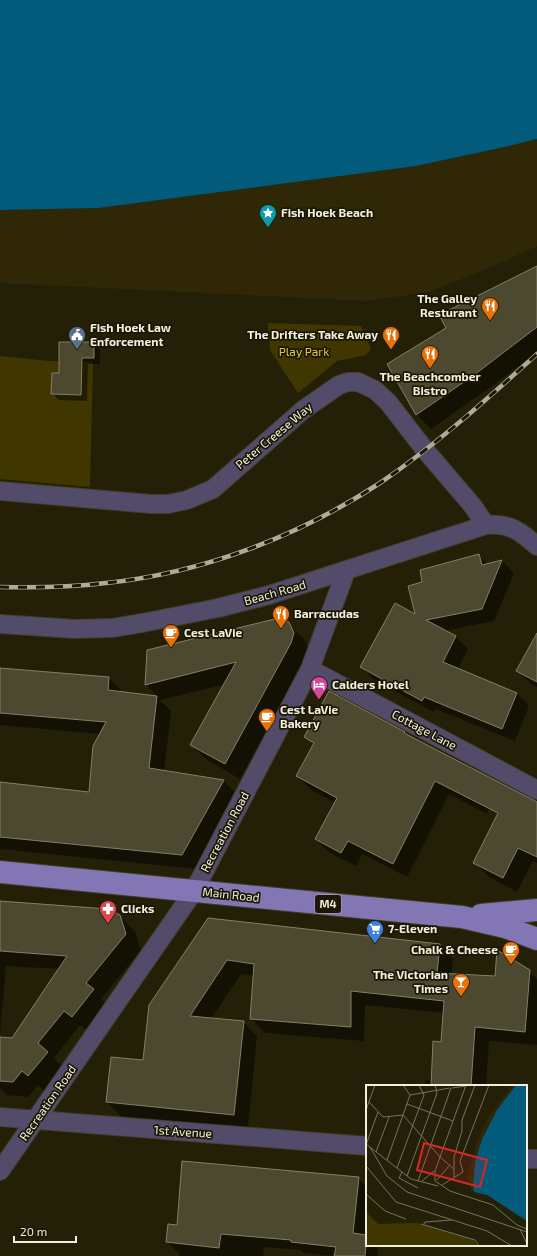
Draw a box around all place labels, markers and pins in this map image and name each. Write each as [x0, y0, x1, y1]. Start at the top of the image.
place icon: Fish Hoek Beach [258, 203, 278, 228]
place label: Fish Hoek Beach [281, 205, 373, 219]
place label: The Galley Resturant [417, 291, 477, 319]
restaurant icon: The Galley Resturant [480, 296, 500, 321]
place label: Fish Hoek Law Enforcement [90, 320, 172, 348]
public building icon: Fish Hoek Law Enforcement [67, 325, 87, 350]
restaurant icon: The Drifters Take Away [381, 325, 401, 350]
place label: The Drifters Take Away [247, 327, 378, 342]
restaurant icon: The Beachcomber Bistro [420, 344, 440, 369]
place label: The Beachcomber Bistro [379, 369, 481, 397]
restaurant icon: Barracudas [271, 604, 291, 629]
place label: Barracudas [294, 606, 359, 620]
cafe icon: Cest LaVie [161, 623, 181, 648]
place label: Cest LaVie [184, 625, 243, 639]
hotel icon: Calders Hotel [309, 675, 329, 700]
place label: Calders Hotel [332, 677, 409, 691]
place label: Cest LaVie Bakery [280, 702, 339, 731]
cafe icon: Cest LaVie Bakery [257, 707, 277, 732]
pharmacy icon: Clicks [98, 899, 118, 924]
place label: Clicks [121, 901, 155, 915]
supermarket icon: 7-Eleven [365, 919, 385, 944]
place label: 7-Eleven [388, 921, 437, 935]
cafe icon: Chalk & Cheese [501, 940, 521, 965]
place label: Chalk & Cheese [411, 942, 498, 956]
place label: The Victorian Times [373, 967, 448, 995]
bar icon: The Victorian Times [451, 972, 471, 997]

